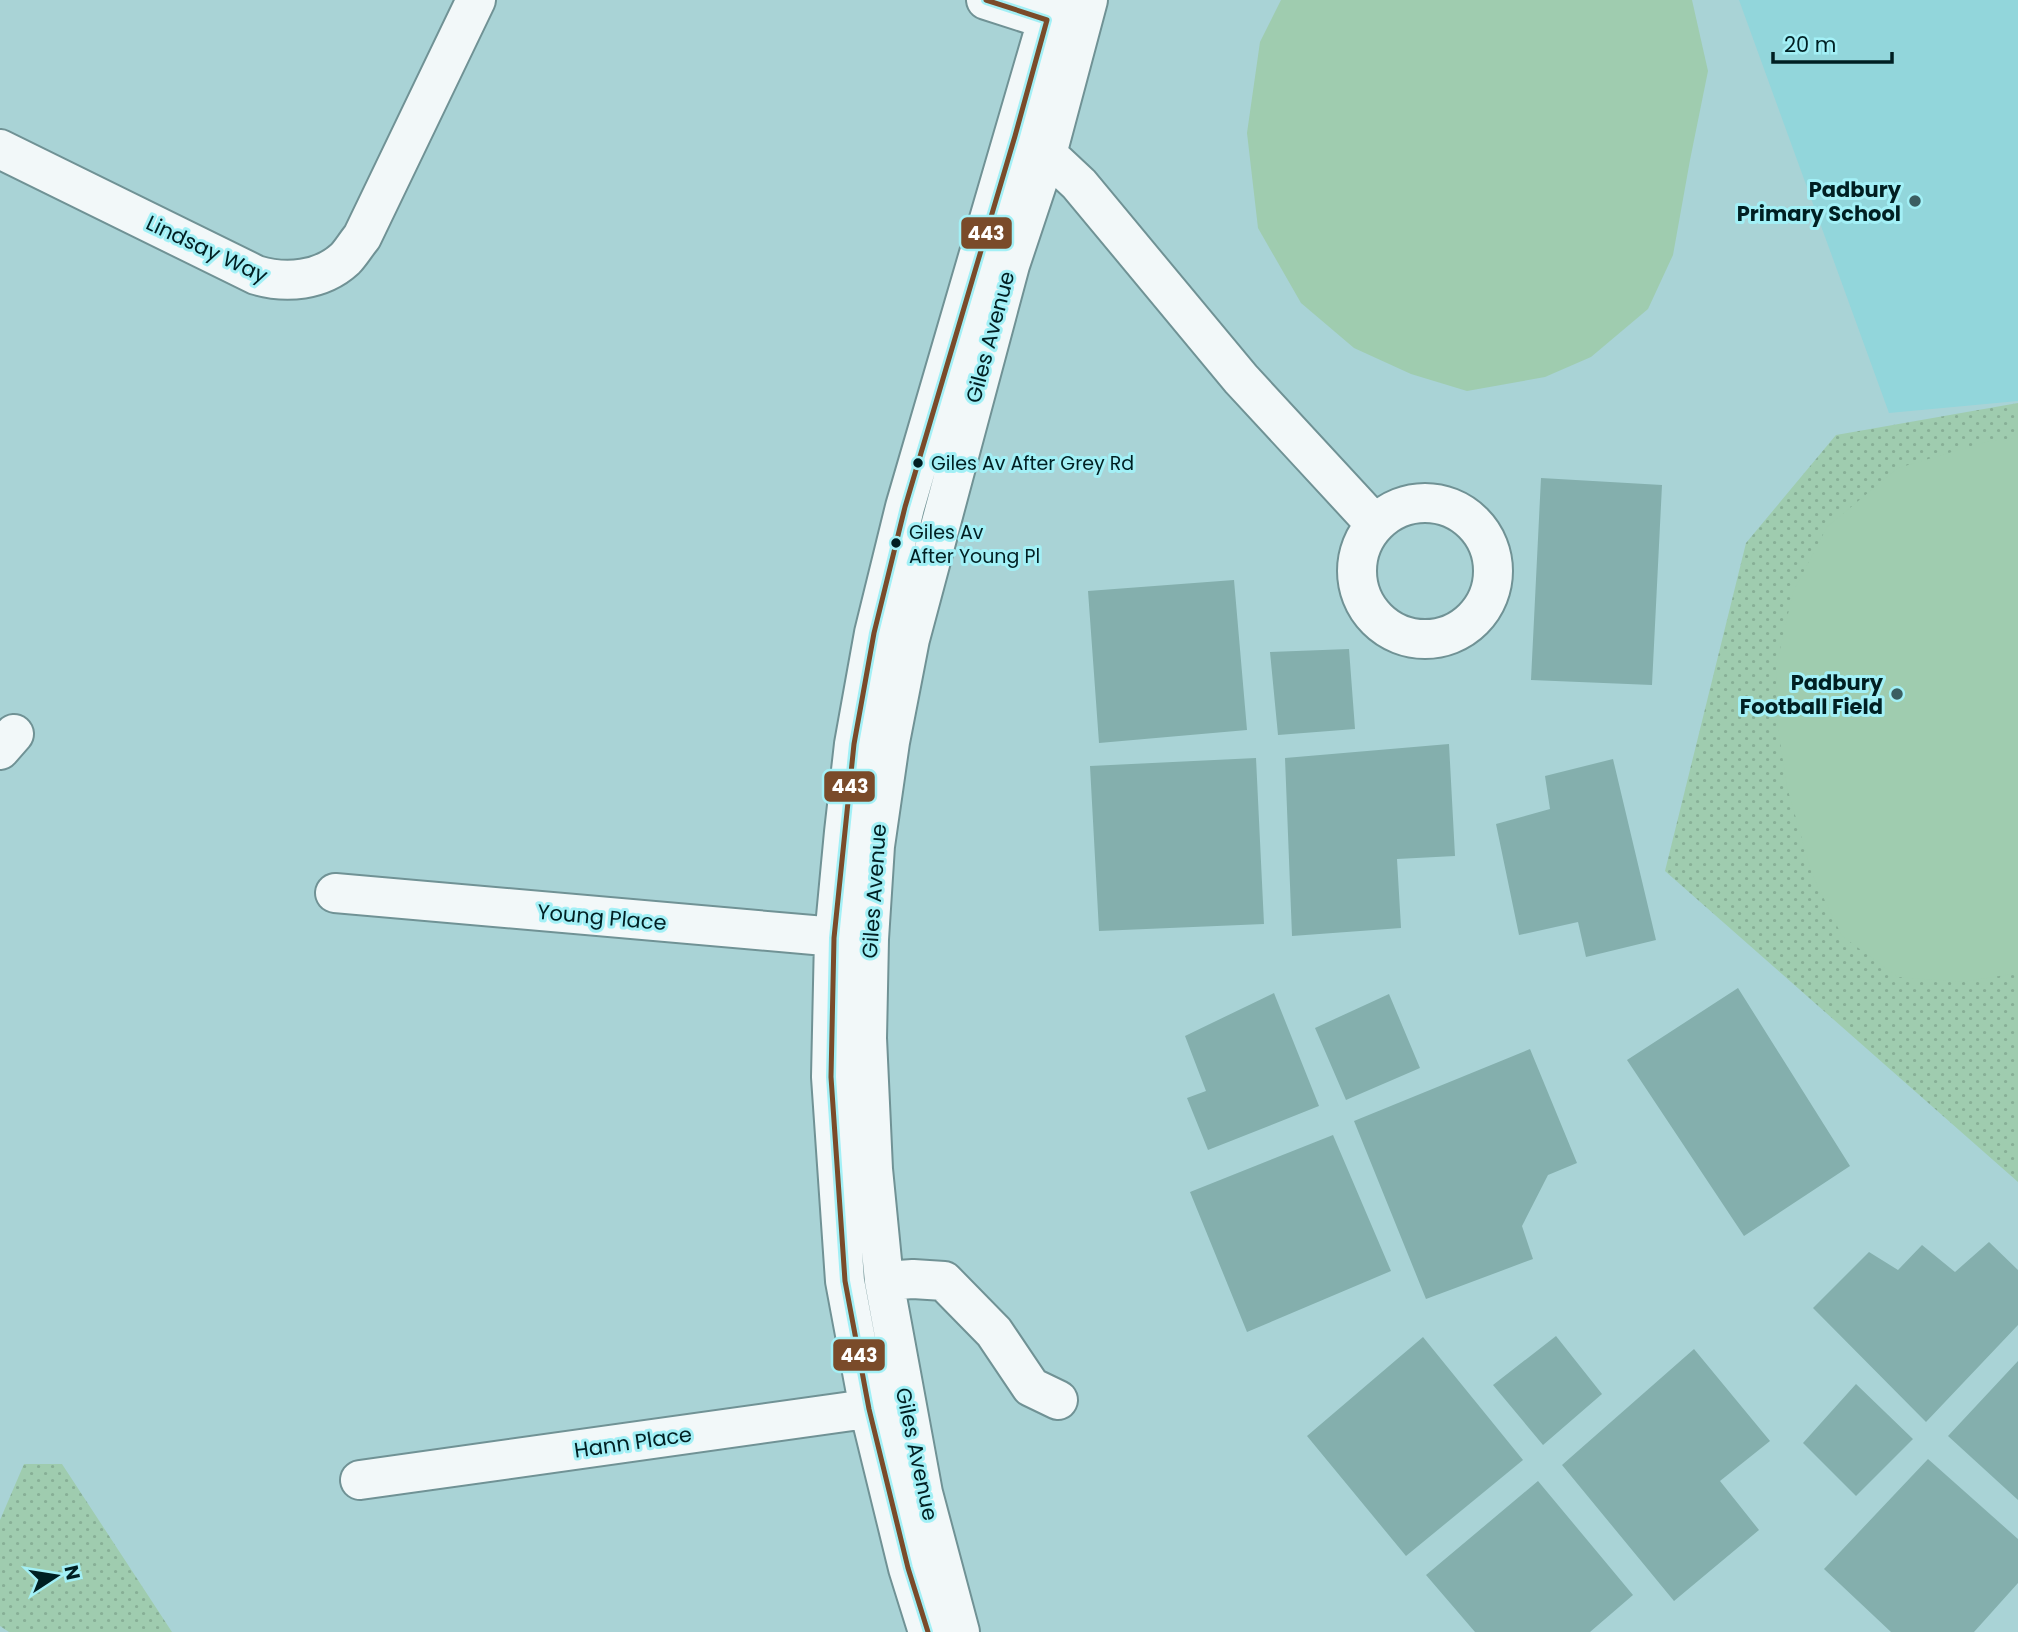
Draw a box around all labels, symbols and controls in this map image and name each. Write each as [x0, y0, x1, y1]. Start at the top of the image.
scale bar [1773, 21, 1892, 65]
text: 20 m [1784, 30, 1837, 59]
place label: Padbury Primary School [1737, 175, 1902, 228]
marker: Padbury Primary School [1907, 193, 1923, 209]
street label: Lindsay Way [142, 208, 273, 290]
line badge: 443 [960, 216, 1013, 250]
text: 443 [967, 220, 1005, 247]
street label: Giles Avenue [959, 268, 1021, 406]
place label: Giles Av After Grey Rd [931, 450, 1134, 477]
marker: Giles Av After Grey Rd [911, 456, 925, 470]
place label: Giles Av After Young Pl [909, 519, 1040, 570]
marker: Giles Av After Young Pl [889, 536, 903, 550]
place label: Padbury Football Field [1740, 668, 1884, 721]
marker: Padbury Football Field [1889, 686, 1905, 702]
line badge: 443 [823, 770, 876, 803]
text: 443 [831, 773, 869, 800]
street label: Giles Avenue [855, 823, 893, 959]
street label: Young Place [536, 897, 668, 937]
line badge: 443 [832, 1338, 886, 1372]
text: 443 [840, 1342, 878, 1369]
street label: Giles Avenue [889, 1385, 945, 1523]
street label: Hann Place [572, 1419, 694, 1465]
north arrow [21, 1541, 91, 1611]
text: N [57, 1563, 87, 1582]

